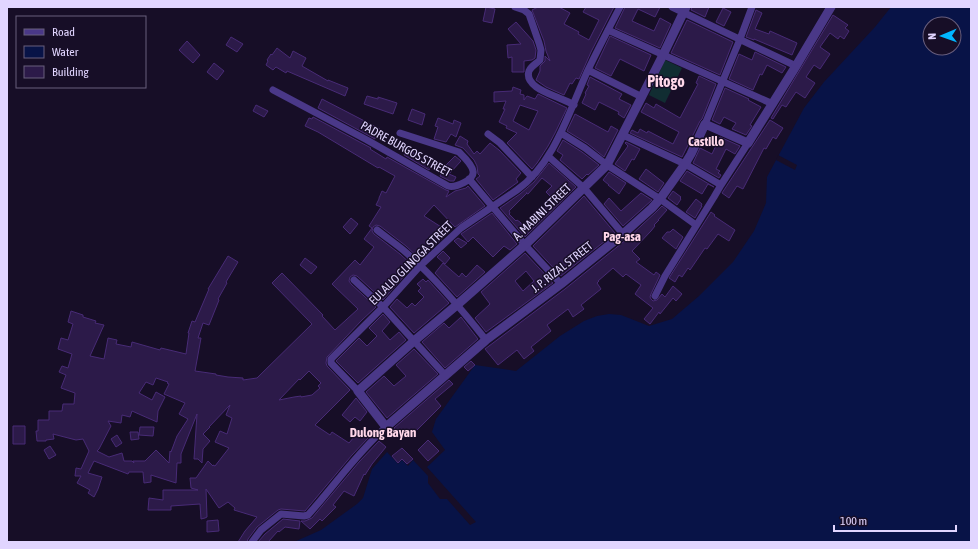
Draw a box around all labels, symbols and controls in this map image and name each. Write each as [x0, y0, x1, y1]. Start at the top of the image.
legend [16, 16, 146, 88]
north arrow [922, 16, 962, 56]
text: Road [52, 25, 75, 39]
text: N [926, 33, 938, 40]
text: Water [52, 45, 79, 59]
text: Building [52, 65, 90, 79]
district label: Pitogo [647, 72, 685, 90]
street label: PADRE BURGOS STREET [358, 118, 454, 180]
district label: Castillo [688, 134, 724, 149]
street label: A. MABINI STREET [510, 180, 575, 243]
street label: EULALIO GLINOGA STREET [366, 218, 456, 308]
district label: Pag-asa [603, 229, 641, 244]
street label: J. P. RIZAL STREET [528, 238, 596, 295]
district label: Dulong Bayan [350, 425, 416, 440]
scale bar [834, 507, 956, 533]
text: 100 m [840, 514, 867, 528]

